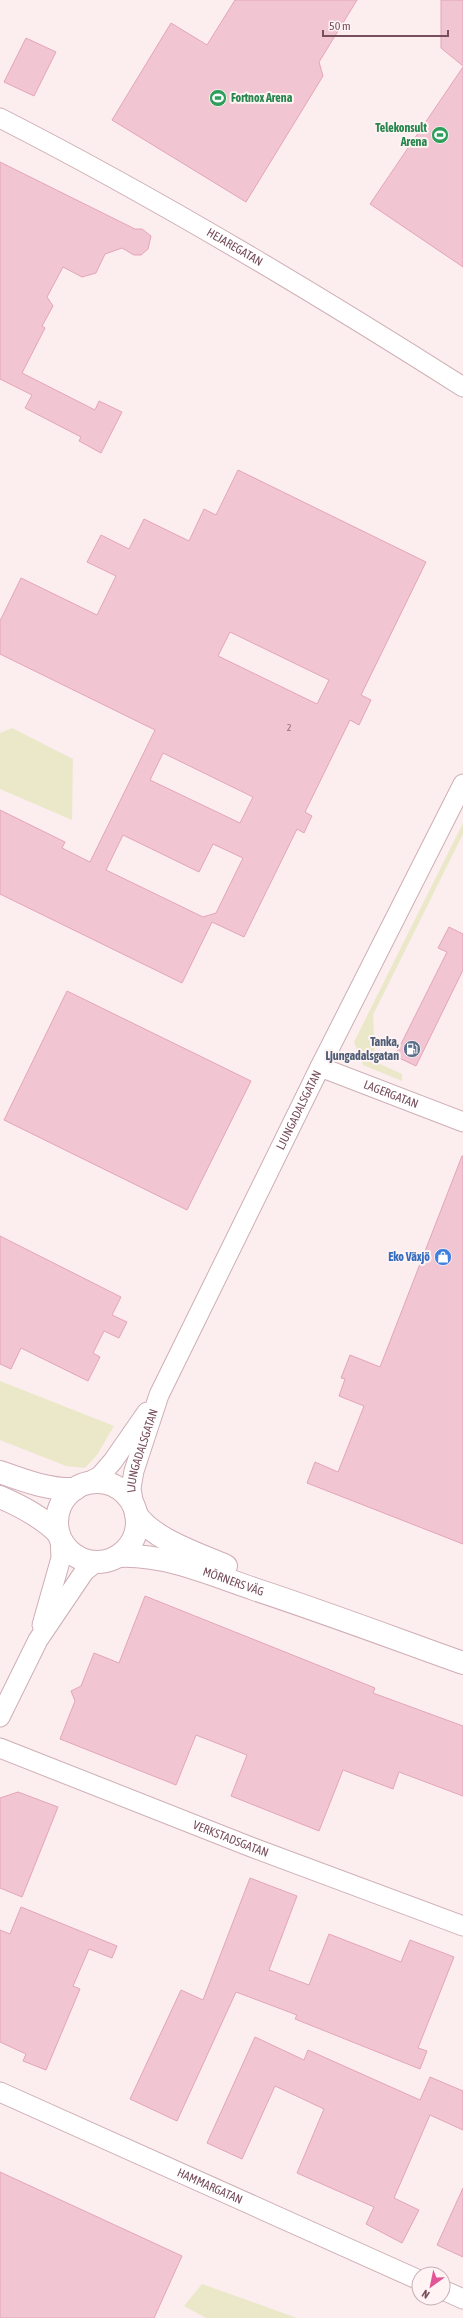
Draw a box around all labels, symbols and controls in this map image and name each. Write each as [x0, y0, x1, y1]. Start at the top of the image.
scale bar [323, 12, 448, 38]
text: 50 m [329, 19, 351, 33]
sports icon: Fortnox Arena [208, 88, 228, 108]
place label: Fortnox Arena [231, 91, 293, 105]
place label: Telekonsult Arena [375, 121, 428, 149]
sports icon: Telekonsult Arena [430, 125, 450, 145]
street label: HEJAREGATAN [204, 225, 265, 269]
house number: 2 [287, 722, 292, 733]
place label: Tanka, Ljungadalsgatan [325, 1035, 399, 1063]
fuel station icon: Tanka, Ljungadalsgatan [402, 1039, 422, 1059]
street label: LJUNGADALSGATAN [273, 1068, 324, 1152]
street label: LAGERGATAN [362, 1077, 420, 1111]
shop icon: Eko Växjö [433, 1247, 453, 1267]
place label: Eko Växjö [388, 1250, 430, 1264]
street label: LJUNGADALSGATAN [124, 1407, 161, 1494]
street label: MÖRNERS VÄG [201, 1565, 266, 1599]
street label: VERKSTADSGATAN [191, 1818, 270, 1860]
street label: HAMMARGATAN [175, 2165, 245, 2207]
north arrow [411, 2266, 451, 2306]
text: N [420, 2288, 432, 2301]

